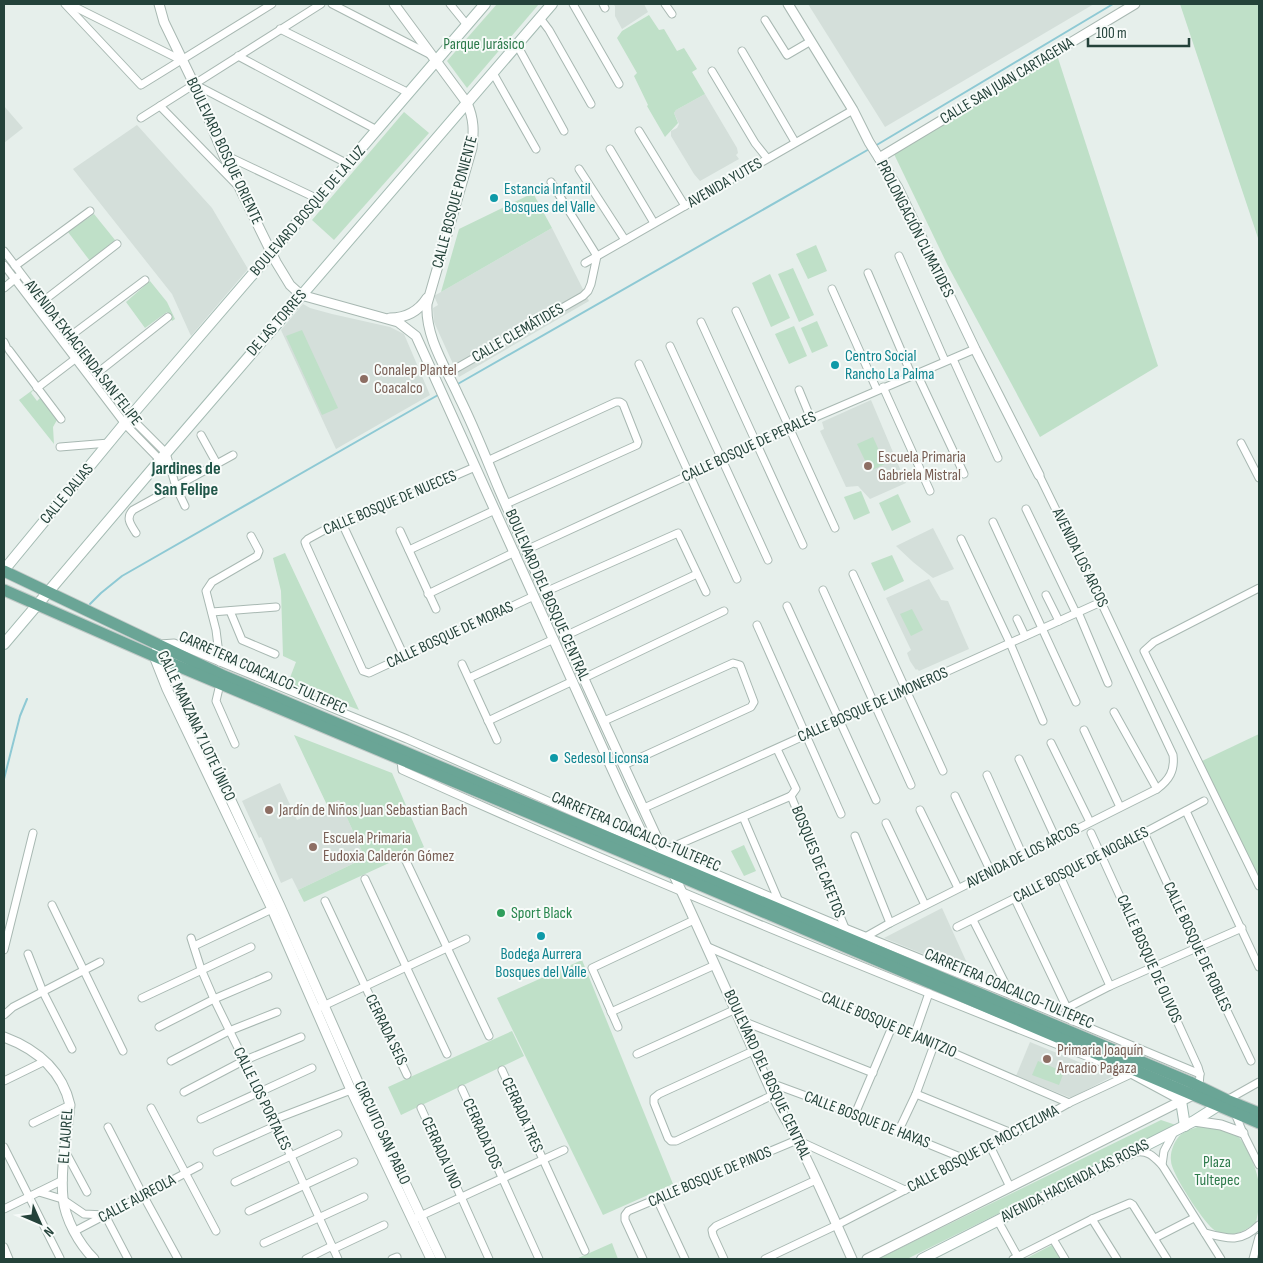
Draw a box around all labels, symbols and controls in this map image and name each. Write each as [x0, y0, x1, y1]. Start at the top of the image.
scale bar [1088, 15, 1189, 47]
text: 100 m [1096, 24, 1127, 43]
street label: CALLE SAN JUAN CARTAGENA [937, 33, 1077, 128]
park label: Parque Jurásico [443, 35, 525, 54]
street label: BOULEVARD BOSQUE ORIENTE [182, 75, 266, 227]
street label: CALLE BOSQUE PONIENTE [428, 134, 482, 270]
street label: BOULEVARD BOSQUE DE LA LUZ [246, 142, 370, 280]
street label: AVENIDA YUTES [683, 154, 766, 213]
street label: PROLONGACIÓN CLIMATIDES [872, 157, 958, 301]
place label: Estancia Infantil Bosques del Valle [504, 180, 595, 217]
marker: Estancia Infantil Bosques del Valle [488, 192, 500, 204]
street label: AVENIDA EXHACIENDA SAN FELIPE [20, 276, 146, 430]
street label: DE LAS TORRES [243, 286, 311, 360]
street label: CALLE CLEMÁTIDES [469, 299, 567, 367]
place label: Centro Social Rancho La Palma [845, 347, 934, 384]
marker: Centro Social Rancho La Palma [829, 359, 841, 371]
place label: Conalep Plantel Coacalco [374, 361, 457, 398]
marker: Conalep Plantel Coacalco [358, 373, 370, 385]
street label: CALLE BOSQUE DE PERALES [679, 407, 819, 486]
place label: Escuela Primaria Gabriela Mistral [878, 448, 966, 485]
district label: Jardines de San Felipe [150, 458, 221, 500]
street label: CALLE DALIAS [36, 460, 98, 528]
marker: Escuela Primaria Gabriela Mistral [862, 460, 874, 472]
street label: CALLE BOSQUE DE NUECES [320, 466, 460, 540]
street label: AVENIDA LOS ARCOS [1047, 504, 1112, 611]
street label: BOULEVARD DEL BOSQUE CENTRAL [501, 506, 593, 684]
street label: CALLE BOSQUE DE MORAS [384, 597, 517, 673]
street label: CARRETERA COACALCO-TULTEPEC [176, 627, 350, 719]
street label: CALLE MANZANA 7 LOTE ÚNICO [153, 648, 239, 804]
street label: CALLE BOSQUE DE LIMONEROS [795, 663, 951, 747]
place label: Sedesol Liconsa [564, 749, 649, 768]
marker: Sedesol Liconsa [548, 752, 560, 764]
street label: CARRETERA COACALCO-TULTEPEC [548, 788, 724, 876]
place label: Jardín de Niños Juan Sebastian Bach [278, 801, 468, 820]
street label: BOSQUES DE CAFETOS [787, 803, 849, 921]
marker: Jardín de Niños Juan Sebastian Bach [263, 804, 275, 816]
street label: AVENIDA DE LOS ARCOS [962, 819, 1083, 893]
street label: CALLE BOSQUE DE NOGALES [1010, 823, 1152, 907]
place label: Escuela Primaria Eudoxia Calderón Gómez [323, 829, 455, 866]
marker: Escuela Primaria Eudoxia Calderón Gómez [307, 841, 319, 853]
street label: CALLE BOSQUE DE ROBLES [1159, 879, 1235, 1015]
street label: CALLE BOSQUE DE OLIVOS [1112, 892, 1186, 1026]
place label: Sport Black [511, 904, 572, 923]
marker: Sport Black [495, 907, 507, 919]
marker: Bodega Aurrera Bosques del Valle [535, 930, 547, 942]
place label: Bodega Aurrera Bosques del Valle [495, 945, 587, 982]
street label: CARRETERA COACALCO-TULTEPEC [921, 945, 1097, 1033]
street label: BOULEVARD DEL BOSQUE CENTRAL [719, 987, 815, 1163]
street label: CALLE BOSQUE DE JANITZIO [819, 988, 960, 1062]
street label: CERRADA SEIS [361, 991, 411, 1069]
place label: Primaria Joaquín Arcadio Pagaza [1056, 1041, 1143, 1078]
street label: CALLE LOS PORTALES [229, 1044, 295, 1154]
marker: Primaria Joaquín Arcadio Pagaza [1041, 1053, 1053, 1065]
street label: CERRADA TRES [497, 1074, 547, 1156]
street label: CIRCUITO SAN PABLO [350, 1078, 414, 1188]
street label: CALLE BOSQUE DE HAYAS [801, 1087, 933, 1153]
street label: CERRADA DOS [458, 1096, 506, 1172]
street label: CALLE BOSQUE DE MOCTEZUMA [904, 1101, 1062, 1197]
street label: EL LAUREL [55, 1107, 77, 1164]
street label: CERRADA UNO [417, 1114, 465, 1192]
street label: AVENIDA HACIENDA LAS ROSAS [997, 1135, 1153, 1227]
street label: CALLE BOSQUE DE PINOS [645, 1142, 775, 1212]
park label: Plaza Tultepec [1194, 1153, 1240, 1190]
street label: CALLE AUREOLA [95, 1171, 179, 1227]
north arrow [15, 1198, 65, 1248]
text: N [40, 1223, 57, 1240]

